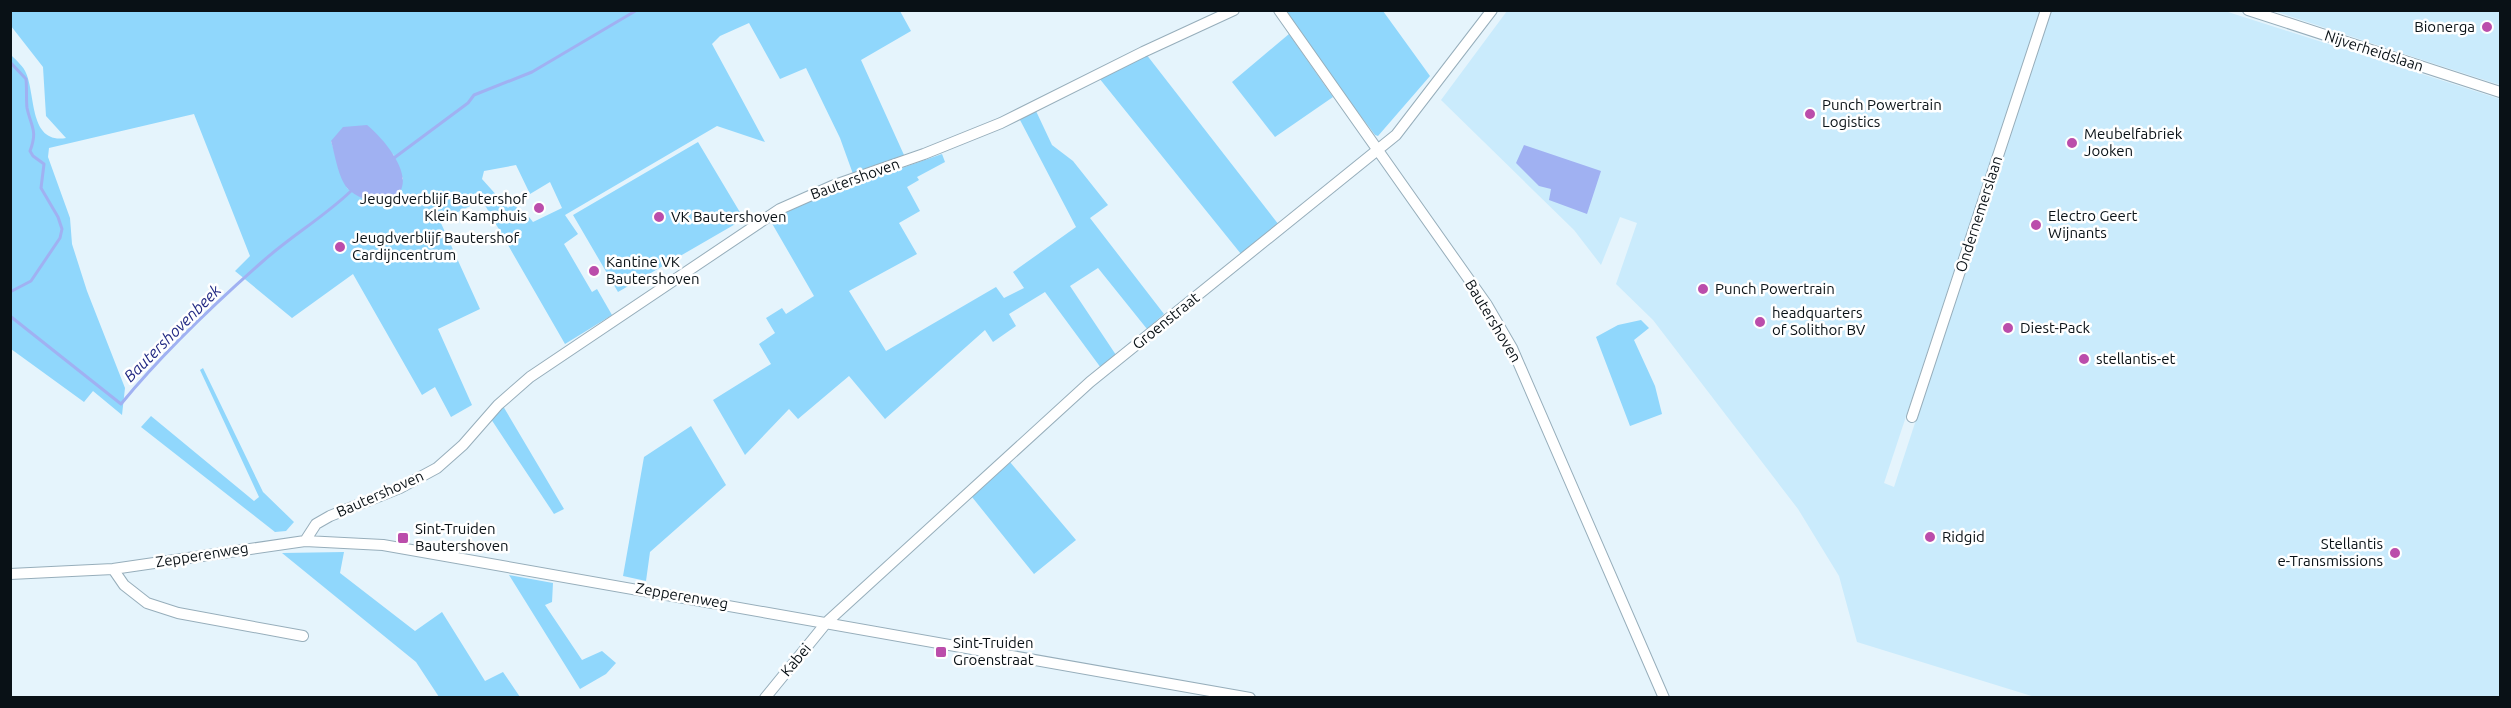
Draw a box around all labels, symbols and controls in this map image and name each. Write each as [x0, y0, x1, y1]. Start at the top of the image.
place label: Bionerga [2414, 18, 2475, 35]
marker: Bionerga [2480, 20, 2494, 34]
street label: Nijverheidslaan [2323, 27, 2426, 75]
place label: Punch Powertrain Logistics [1822, 96, 1942, 130]
marker: Punch Powertrain Logistics [1803, 107, 1817, 121]
place label: Meubelfabriek Jooken [2084, 125, 2183, 159]
marker: Meubelfabriek Jooken [2065, 136, 2079, 150]
street label: Ondernemerslaan [1952, 154, 2005, 274]
street label: Bautershoven [808, 155, 902, 203]
place label: Jeugdverblijf Bautershof Klein Kamphuis [360, 190, 527, 224]
marker: Jeugdverblijf Bautershof Klein Kamphuis [532, 201, 546, 215]
place label: Electro Geert Wijnants [2048, 207, 2138, 241]
place label: VK Bautershoven [671, 208, 787, 225]
marker: VK Bautershoven [652, 210, 666, 224]
marker: Electro Geert Wijnants [2029, 218, 2043, 232]
place label: Jeugdverblijf Bautershof Cardijncentrum [352, 229, 520, 263]
marker: Jeugdverblijf Bautershof Cardijncentrum [333, 240, 347, 254]
place label: Kantine VK Bautershoven [606, 253, 700, 287]
marker: Kantine VK Bautershoven [587, 264, 601, 278]
street label: Bautershoven [1462, 276, 1525, 365]
water label: Bautershovenbeek [120, 280, 225, 385]
place label: Punch Powertrain [1715, 280, 1835, 297]
marker: Punch Powertrain [1696, 282, 1710, 296]
street label: Groenstraat [1129, 289, 1202, 353]
place label: headquarters of Solithor BV [1772, 304, 1866, 338]
marker: headquarters of Solithor BV [1753, 315, 1767, 329]
place label: Diest-Pack [2020, 319, 2090, 336]
marker: Diest-Pack [2001, 321, 2015, 335]
place label: stellantis-et [2096, 350, 2176, 367]
marker: stellantis-et [2077, 352, 2091, 366]
street label: Bautershoven [334, 467, 426, 520]
place label: Sint-Truiden Bautershoven [415, 520, 509, 554]
place label: Ridgid [1942, 528, 1985, 545]
marker: Ridgid [1923, 530, 1937, 544]
marker: Sint-Truiden Bautershoven [396, 531, 410, 545]
place label: Stellantis e-Transmissions [2278, 535, 2383, 569]
street label: Zepperenweg [154, 539, 249, 570]
marker: Stellantis e-Transmissions [2388, 546, 2402, 560]
street label: Zepperenweg [635, 579, 730, 612]
place label: Sint-Truiden Groenstraat [953, 634, 1034, 668]
street label: Kabei [777, 640, 814, 680]
marker: Sint-Truiden Groenstraat [934, 645, 948, 659]

